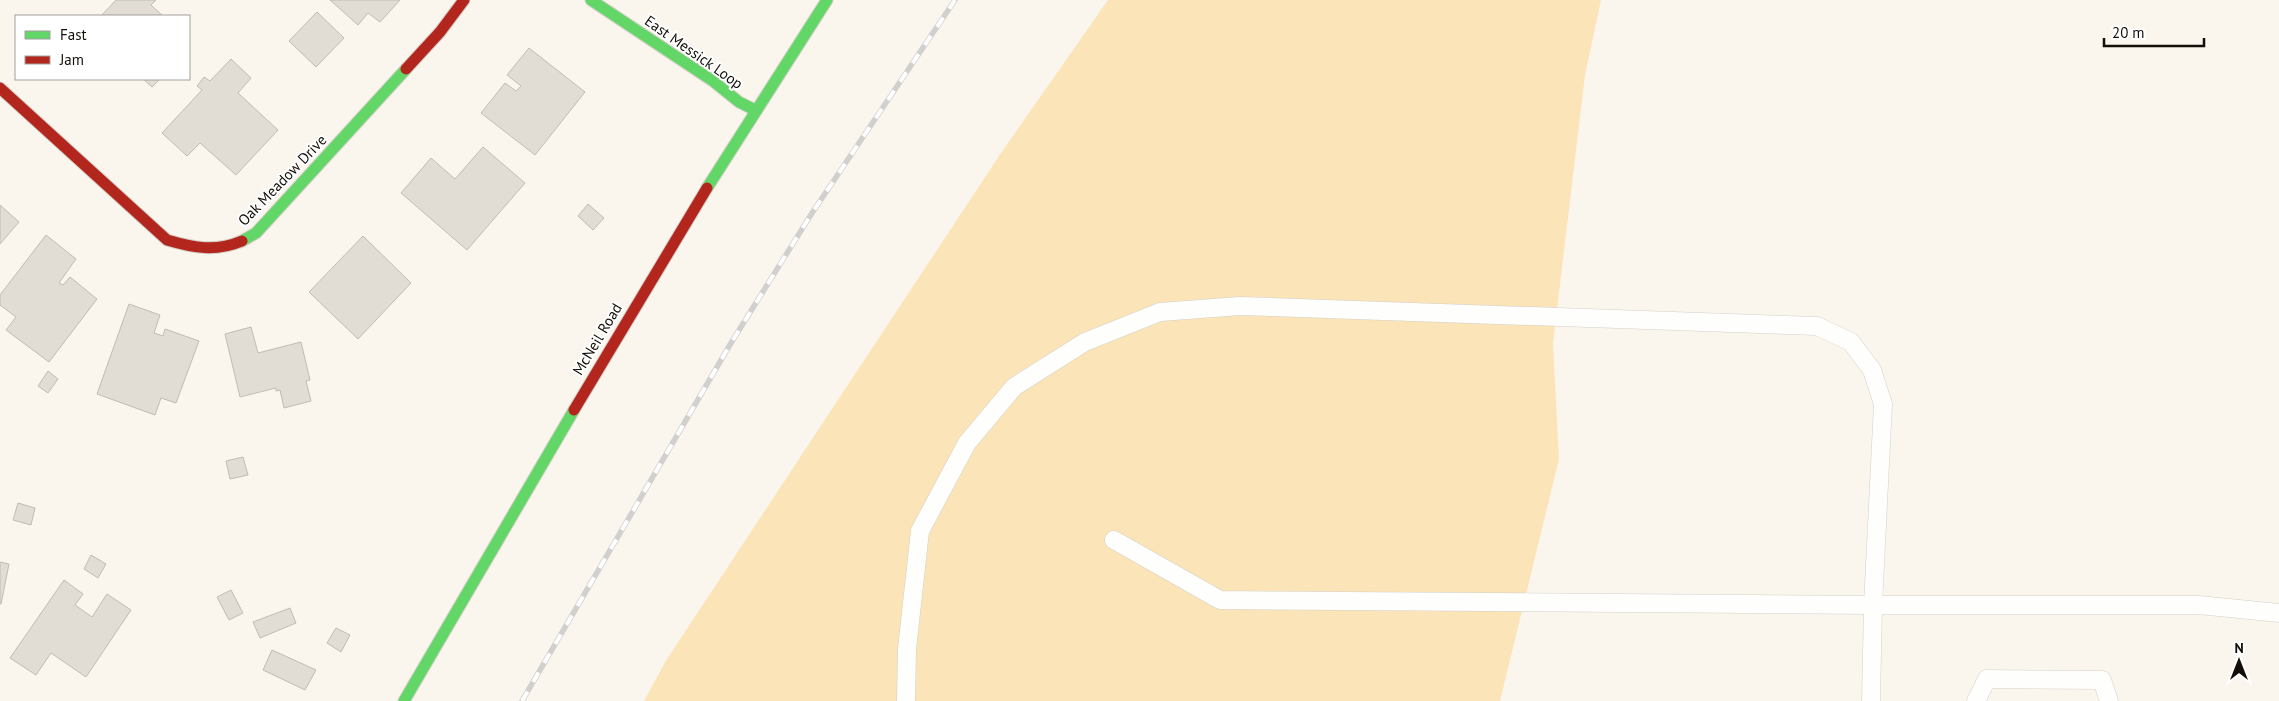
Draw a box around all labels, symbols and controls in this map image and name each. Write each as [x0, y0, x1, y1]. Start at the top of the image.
street label: East Messick Loop [641, 11, 747, 93]
legend [15, 15, 190, 80]
scale bar [2104, 15, 2204, 47]
text: 20 m [2112, 23, 2145, 42]
text: Fast [60, 25, 87, 44]
text: Jam [59, 50, 84, 69]
street label: Oak Meadow Drive [234, 130, 330, 230]
street label: McNeil Road [568, 300, 626, 378]
north arrow [2214, 636, 2264, 686]
text: N [2234, 639, 2244, 657]

